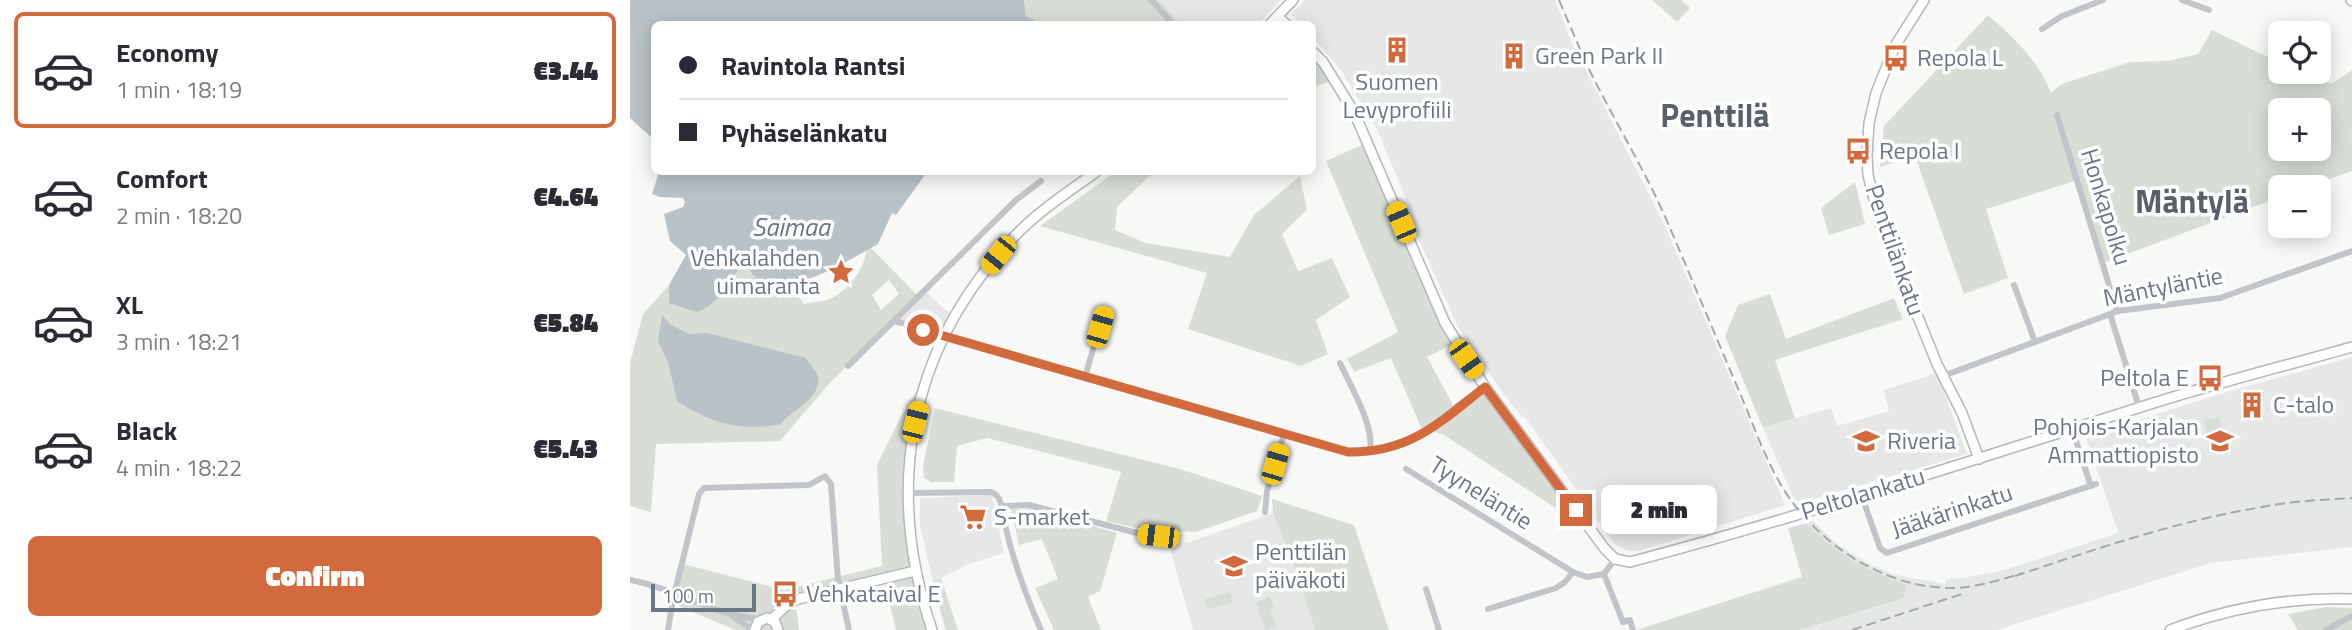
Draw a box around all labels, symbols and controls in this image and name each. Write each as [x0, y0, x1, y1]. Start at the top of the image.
map controls [2268, 21, 2331, 238]
button: locate [2268, 21, 2331, 84]
text: Economy [116, 33, 218, 72]
building icon: Suomen Levyprofiili [1382, 35, 1412, 65]
place label: Green Park II [1535, 37, 1663, 73]
icon: car [32, 39, 95, 102]
place label: Repola L [1917, 39, 2004, 75]
building icon: Green Park II [1499, 41, 1529, 71]
bus stop icon: Repola L [1881, 43, 1911, 73]
text: Ravintola Rantsi [721, 46, 906, 85]
text: €3.44 [533, 51, 598, 90]
place label: Suomen Levyprofiili [1342, 63, 1452, 127]
text: 1 min · 18:19 [116, 72, 242, 107]
district label: Penttilä [1660, 91, 1770, 139]
button: + [2268, 98, 2331, 161]
text: Pyhäselänkatu [721, 113, 888, 152]
place label: Repola I [1879, 132, 1960, 168]
bus stop icon: Repola I [1843, 136, 1873, 166]
street label: Honkapolku [2072, 144, 2142, 269]
text: Comfort [116, 159, 208, 198]
icon: car [32, 165, 95, 228]
button: − [2268, 175, 2331, 238]
text: €4.64 [533, 177, 598, 216]
district label: Mäntylä [2135, 177, 2249, 225]
street label: Penttilänkatu [1857, 179, 1935, 320]
text: 2 min · 18:20 [116, 198, 242, 233]
car [1384, 199, 1419, 245]
water label: Saimaa [752, 207, 832, 246]
car [977, 232, 1020, 278]
place label: Vehkalahden uimaranta [690, 239, 820, 303]
place icon: Vehkalahden uimaranta [826, 257, 856, 287]
street label: Mäntyläntie [2100, 257, 2226, 315]
text: XL [116, 285, 143, 324]
icon: car [32, 291, 95, 354]
text: €5.84 [533, 303, 598, 342]
car [1085, 304, 1116, 350]
route start [907, 314, 939, 346]
text: 3 min · 18:21 [116, 324, 242, 359]
car [1446, 336, 1487, 382]
place label: Peltola E [2100, 359, 2189, 395]
bus stop icon: Peltola E [2195, 363, 2225, 393]
place label: C-talo [2273, 386, 2334, 422]
building icon: C-talo [2237, 390, 2267, 420]
car [900, 399, 931, 445]
place label: Pohjois-Karjalan Ammattiopisto [2033, 408, 2199, 472]
text: Black [116, 411, 177, 450]
icon: car [32, 417, 95, 480]
place label: Riveria [1887, 422, 1956, 458]
school or university icon: Riveria [1851, 426, 1881, 456]
school or university icon: Pohjois-Karjalan Ammattiopisto [2205, 426, 2235, 456]
text: €5.43 [533, 429, 598, 468]
car [1260, 441, 1291, 487]
street label: Tyyneläntie [1423, 446, 1540, 538]
text: 4 min · 18:22 [116, 450, 242, 485]
street label: Peltolankatu [1796, 457, 1929, 529]
street label: Jääkärinkatu [1886, 474, 2017, 547]
callout: 2 min [1600, 486, 1716, 534]
text: 2 min [1630, 492, 1688, 527]
route end [1560, 494, 1592, 526]
place label: S-market [994, 498, 1090, 534]
supermarket icon: S-market [958, 502, 988, 532]
car [1136, 523, 1181, 549]
place label: Penttilän päiväkoti [1255, 533, 1347, 597]
button: Confirm [28, 536, 602, 616]
school or university icon: Penttilän päiväkoti [1219, 551, 1249, 581]
place label: Vehkataival E [806, 575, 941, 611]
bus stop icon: Vehkataival E [770, 579, 800, 609]
scale bar [651, 581, 756, 613]
text: 100 m [662, 581, 714, 610]

